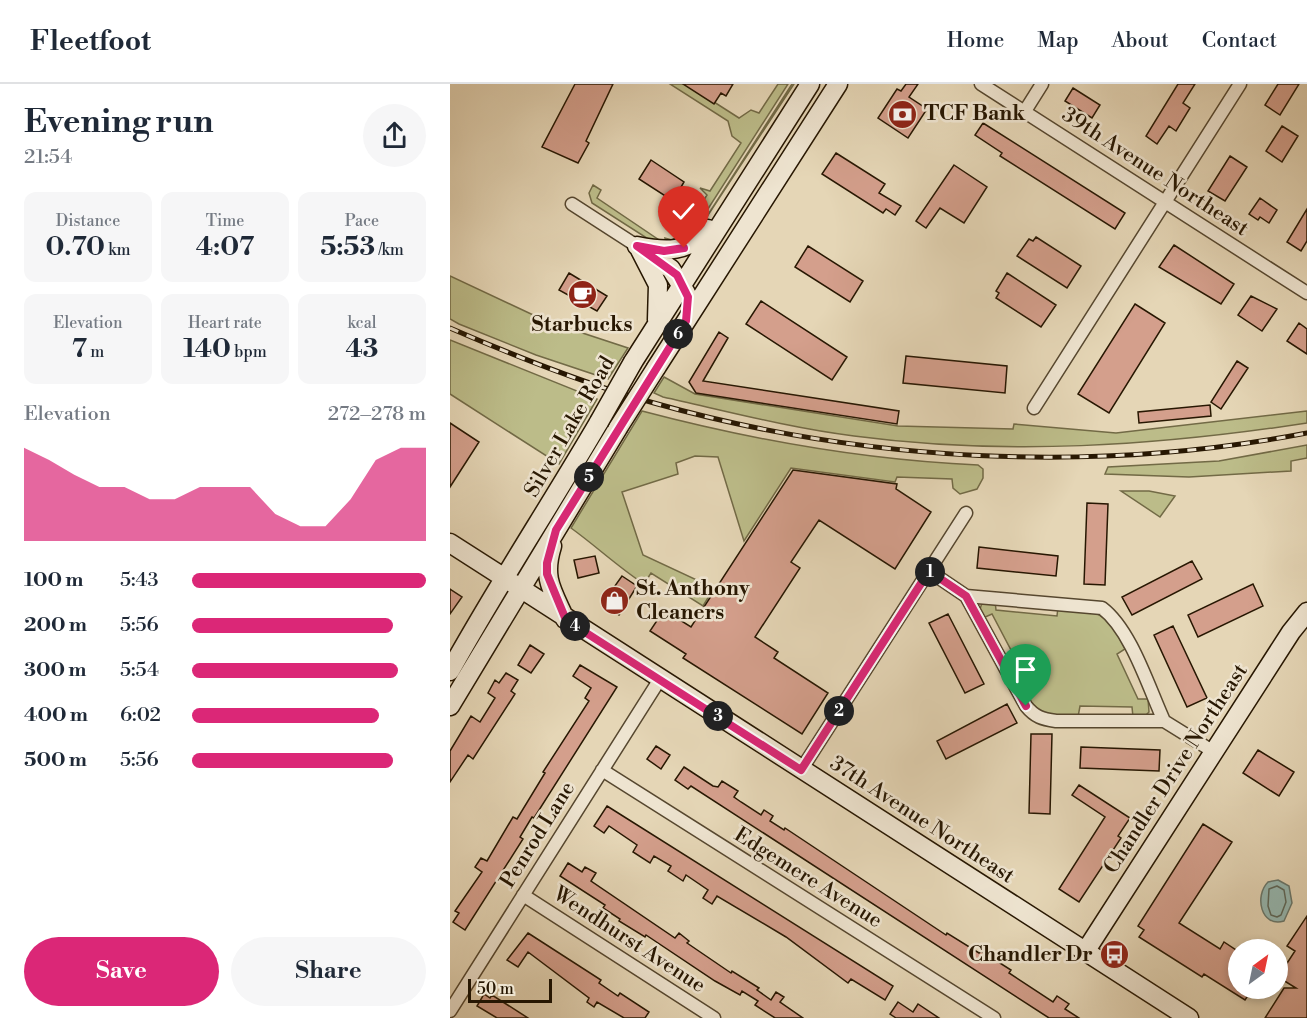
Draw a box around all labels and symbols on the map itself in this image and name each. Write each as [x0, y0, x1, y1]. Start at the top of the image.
bank icon: TCF Bank [887, 98, 919, 130]
place label: TCF Bank [924, 101, 1026, 127]
street label: 39th Avenue Northeast [1057, 102, 1254, 242]
pin [658, 186, 709, 248]
cafe icon: Starbucks [566, 278, 598, 310]
place label: Starbucks [531, 312, 633, 338]
pin: 6 [663, 319, 693, 349]
street label: Silver Lake Road [519, 352, 621, 502]
pin: 5 [574, 462, 604, 492]
pin: 1 [915, 557, 945, 587]
place label: St. Anthony Cleaners [636, 576, 750, 626]
shop icon: St. Anthony Cleaners [599, 585, 631, 617]
pin: 4 [560, 611, 590, 641]
pin [1000, 644, 1051, 706]
street label: Chandler Drive Northeast [1098, 659, 1254, 879]
pin: 2 [824, 696, 854, 726]
pin: 3 [703, 701, 733, 731]
street label: 37th Avenue Northeast [825, 751, 1020, 890]
street label: Penrod Lane [495, 777, 581, 893]
street label: Edgemere Avenue [729, 822, 887, 934]
street label: Wendhurst Avenue [547, 880, 710, 999]
bus stop icon: Chandler Dr [1098, 939, 1130, 971]
north arrow [1228, 939, 1288, 999]
place label: Chandler Dr [968, 942, 1093, 968]
scale bar [468, 976, 552, 1004]

